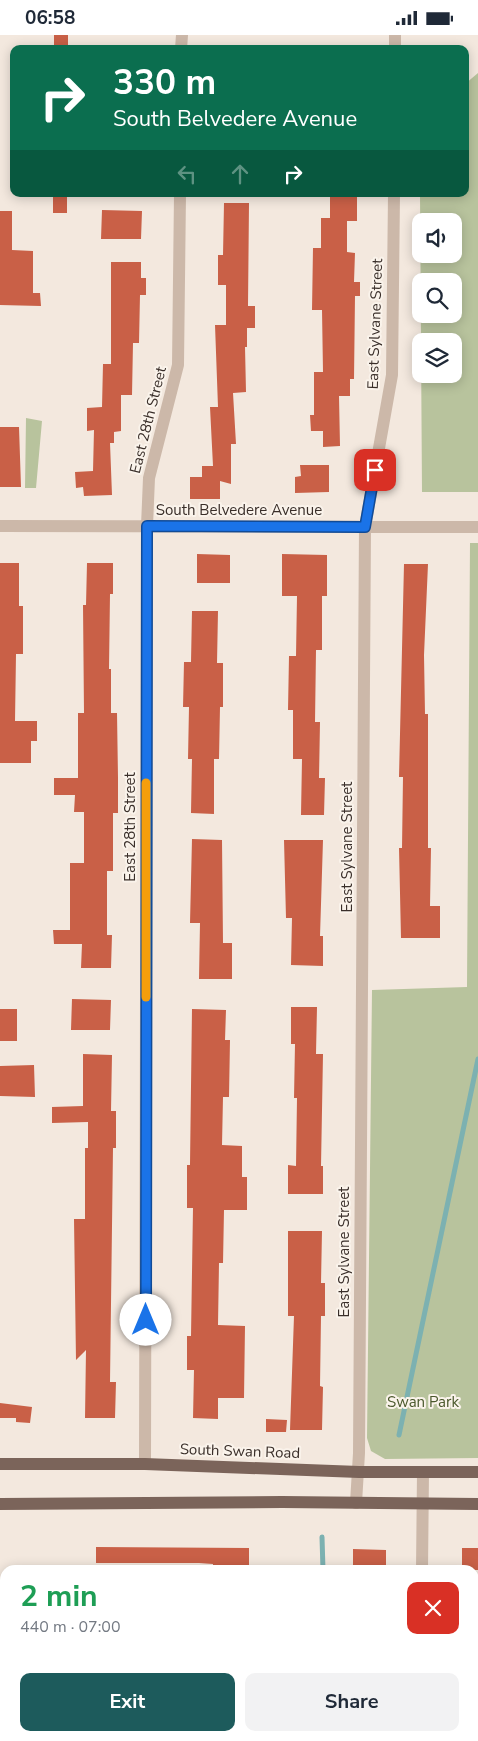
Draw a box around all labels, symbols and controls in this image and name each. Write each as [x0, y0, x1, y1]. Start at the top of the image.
text: 06:58 [25, 5, 75, 31]
text: 330 m [113, 59, 216, 106]
icon: right [30, 65, 95, 130]
text: South Belvedere Avenue [113, 104, 357, 134]
icon: left [173, 160, 201, 188]
icon: ahead [226, 160, 254, 188]
icon: right [279, 160, 307, 188]
map controls [412, 213, 462, 383]
button: sound [412, 213, 462, 263]
street label: East Sylvane Street [363, 258, 387, 390]
button: search [412, 273, 462, 323]
button: layers [412, 333, 462, 383]
street label: East 28th Street [125, 364, 171, 475]
pin [354, 449, 396, 491]
icon: arrive [361, 456, 389, 484]
street label: South Belvedere Avenue [156, 500, 322, 520]
street label: East 28th Street [120, 772, 140, 882]
street label: East Sylvane Street [337, 781, 357, 912]
street label: East Sylvane Street [334, 1186, 354, 1317]
position arrow [119, 1293, 171, 1345]
park label: Swan Park [387, 1392, 459, 1412]
street label: South Swan Road [179, 1439, 301, 1463]
text: 2 min [20, 1576, 98, 1617]
button: close [407, 1582, 459, 1634]
text: 440 m · 07:00 [20, 1616, 121, 1638]
button: Exit [20, 1673, 235, 1731]
button: Share [245, 1673, 459, 1731]

